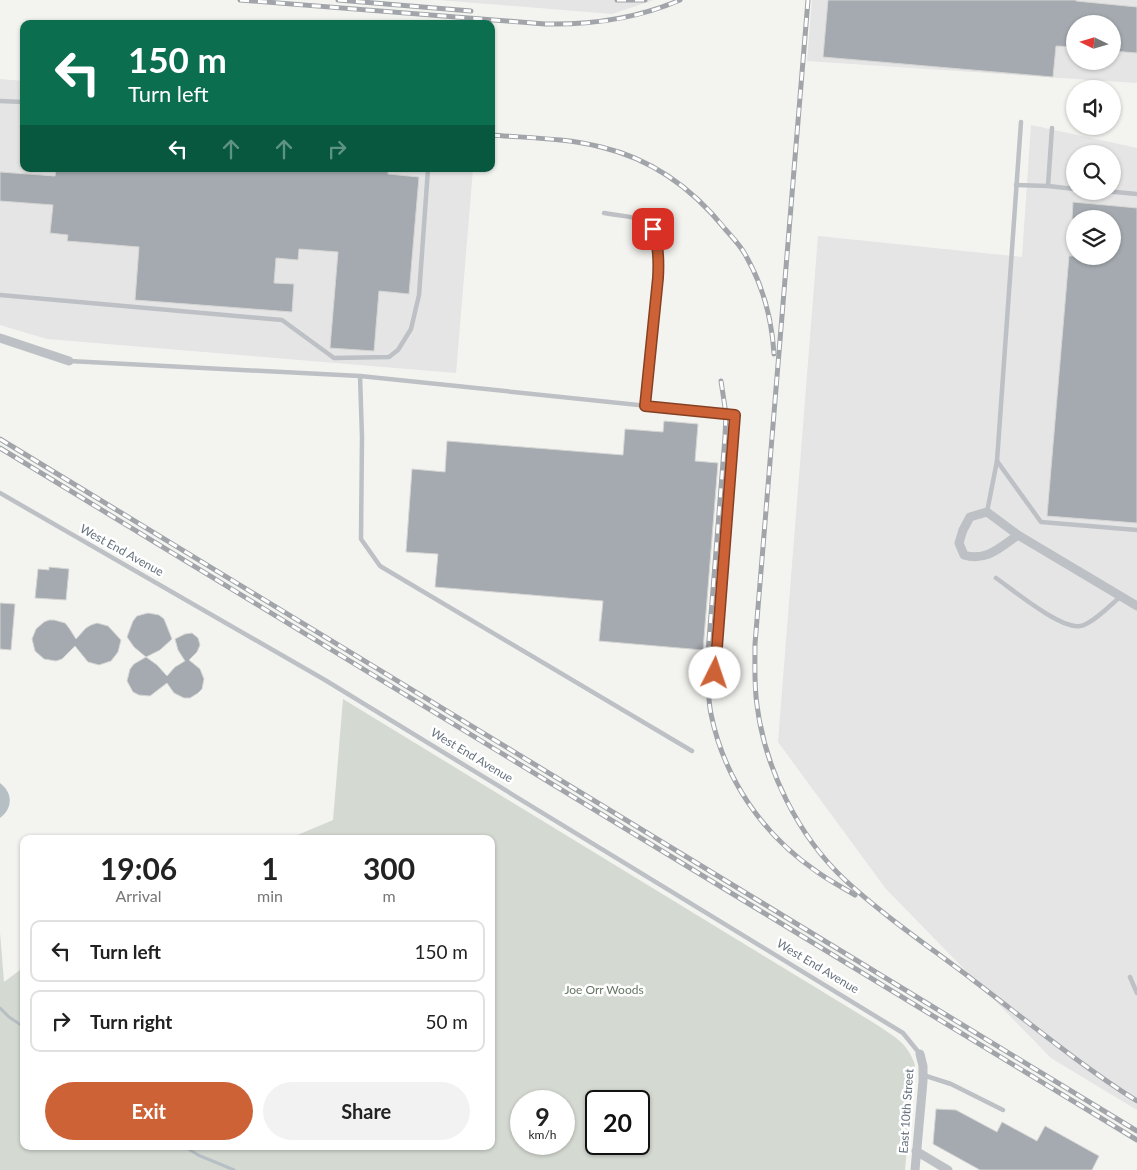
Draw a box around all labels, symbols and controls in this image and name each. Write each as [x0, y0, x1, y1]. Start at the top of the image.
north arrow [1066, 15, 1121, 70]
map controls [1066, 15, 1121, 265]
text: 150 m [128, 38, 227, 80]
icon: left [45, 40, 110, 105]
text: Turn left [128, 80, 209, 107]
button: sound [1066, 80, 1121, 135]
icon: left [164, 135, 192, 163]
icon: ahead [217, 135, 245, 163]
icon: ahead [270, 135, 298, 163]
icon: right [323, 135, 351, 163]
button: search [1066, 145, 1121, 200]
pin [632, 208, 674, 250]
button: layers [1066, 210, 1121, 265]
icon: arrive [639, 215, 667, 243]
street label: West End Avenue [78, 521, 166, 579]
position arrow [688, 646, 740, 698]
street label: West End Avenue [428, 725, 516, 785]
text: 19:06 [100, 850, 177, 886]
text: 1 [261, 850, 279, 886]
text: 300 [363, 850, 415, 886]
text: Arrival [115, 886, 162, 905]
text: min [257, 886, 283, 905]
text: m [382, 886, 396, 905]
street label: West End Avenue [774, 936, 862, 996]
icon: left [47, 937, 75, 965]
text: Turn left [90, 940, 161, 963]
text: 150 m [414, 940, 468, 963]
park label: Joe Orr Woods [564, 982, 644, 997]
icon: right [47, 1007, 75, 1035]
text: Turn right [90, 1010, 172, 1033]
text: 50 m [425, 1010, 468, 1033]
street label: East 10th Street [896, 1067, 916, 1154]
button: Exit [45, 1082, 253, 1140]
button: Share [263, 1082, 470, 1140]
speed limit sign: 20 [585, 1090, 650, 1155]
text: 9 [535, 1101, 550, 1131]
text: km/h [528, 1127, 557, 1142]

